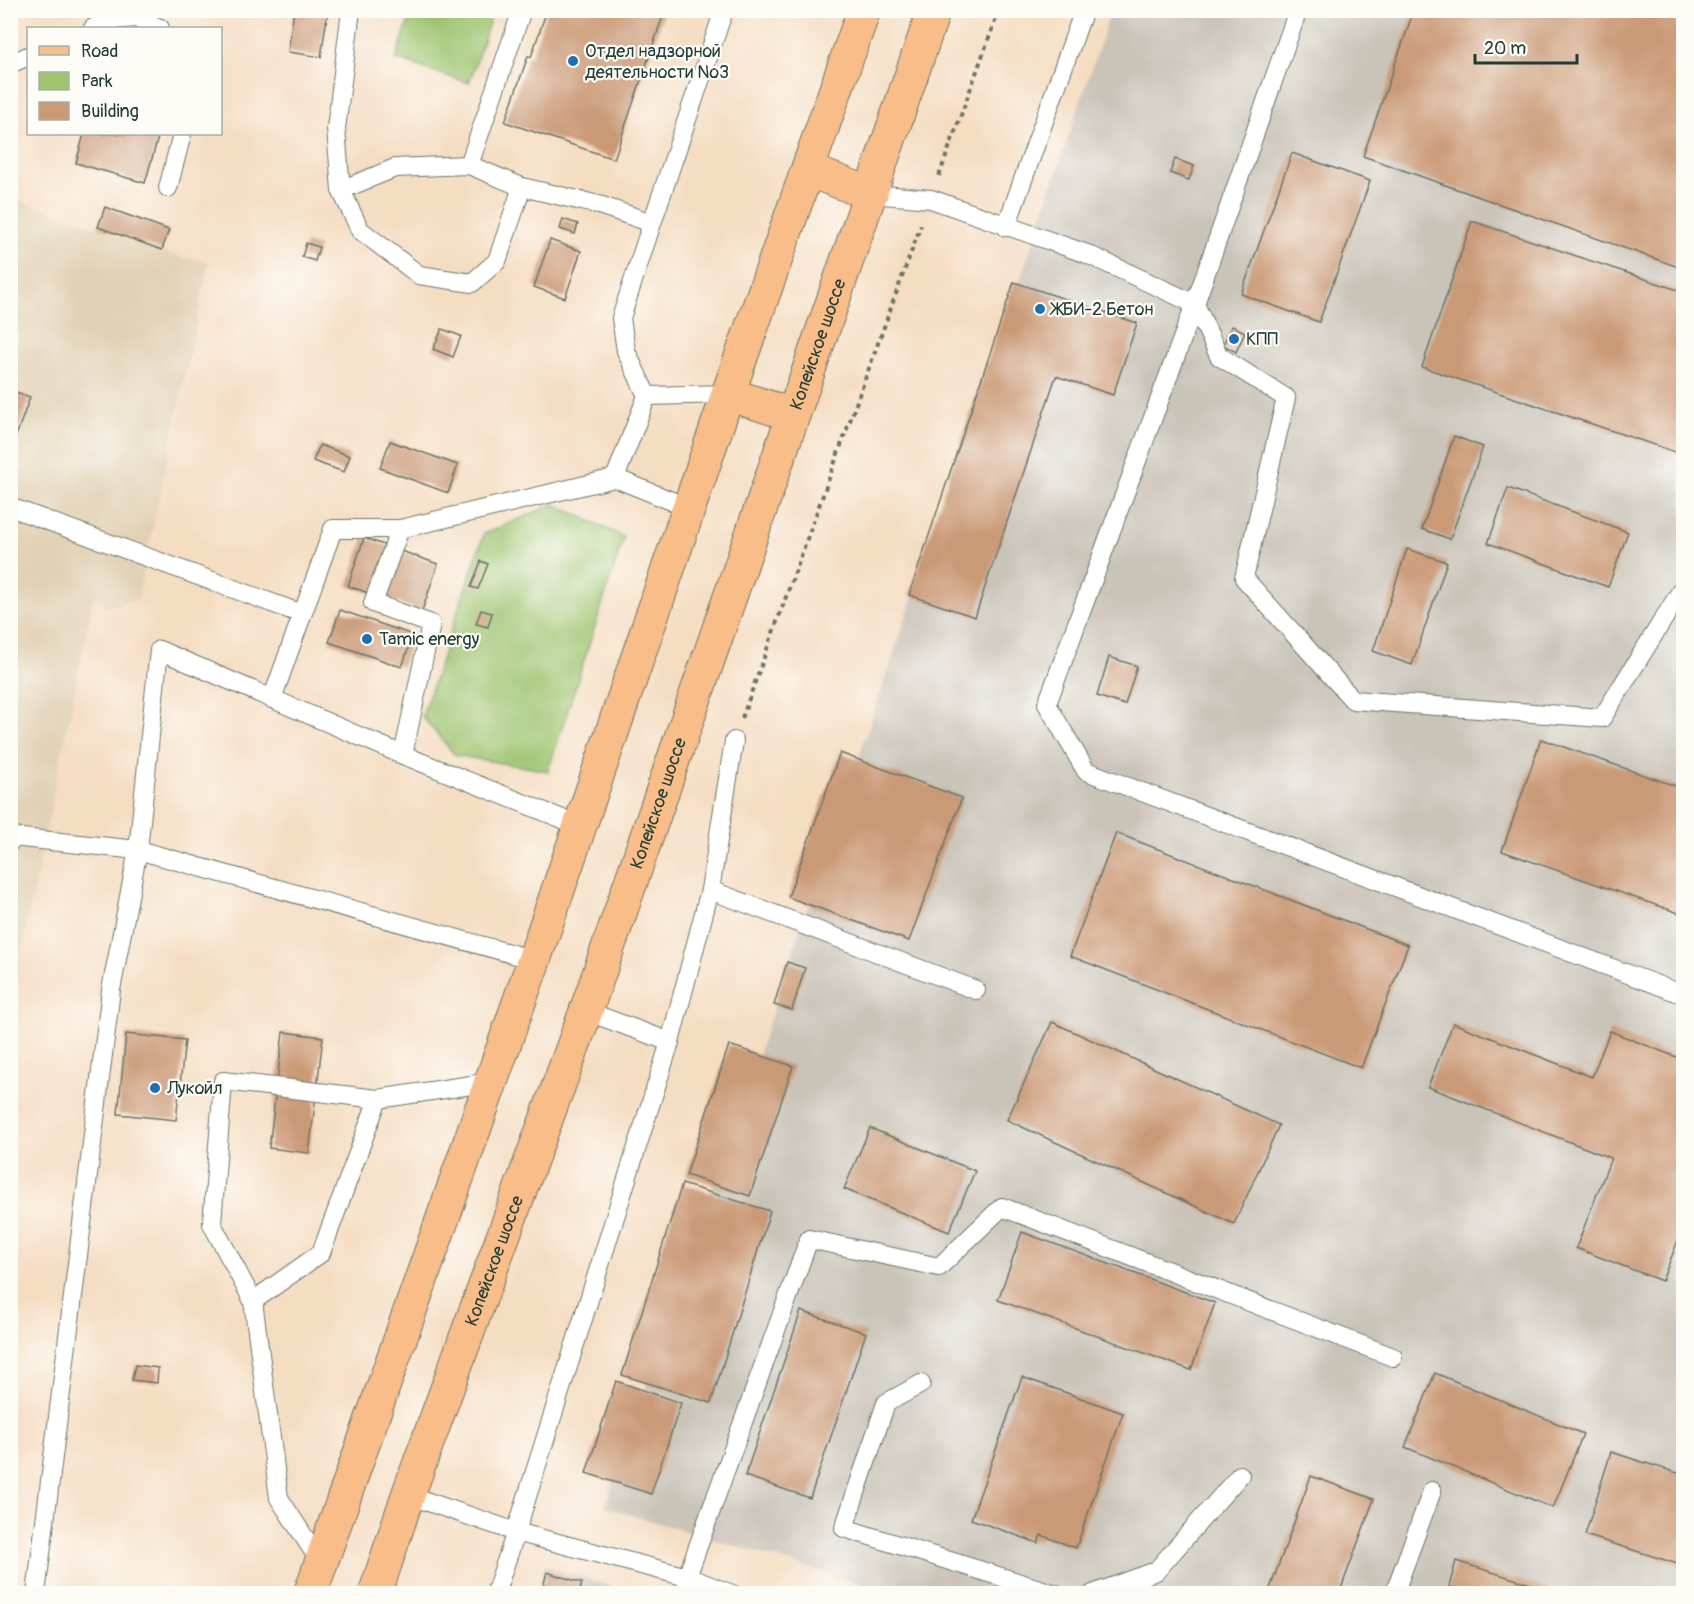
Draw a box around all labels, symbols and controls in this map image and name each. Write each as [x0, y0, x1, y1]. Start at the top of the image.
legend [27, 27, 222, 135]
scale bar [1475, 27, 1577, 65]
text: 20 m [1484, 37, 1526, 60]
text: Road [81, 40, 118, 63]
place label: Отдел надзорной деятельности №3 [585, 40, 729, 84]
marker: Отдел надзорной деятельности №3 [566, 54, 580, 68]
text: Park [81, 70, 113, 93]
text: Building [81, 100, 139, 123]
street label: Копейское шоссе [784, 275, 851, 413]
place label: ЖБИ-2 Бетон [1049, 298, 1153, 321]
marker: ЖБИ-2 Бетон [1033, 302, 1047, 316]
place label: КПП [1246, 328, 1278, 351]
marker: КПП [1227, 332, 1241, 346]
place label: Tamic energy [379, 628, 480, 651]
marker: Tamic energy [360, 632, 374, 646]
street label: Копейское шоссе [625, 735, 692, 872]
place label: Лукойл [166, 1077, 223, 1100]
marker: Лукойл [148, 1081, 162, 1095]
street label: Копейское шоссе [460, 1192, 529, 1329]

